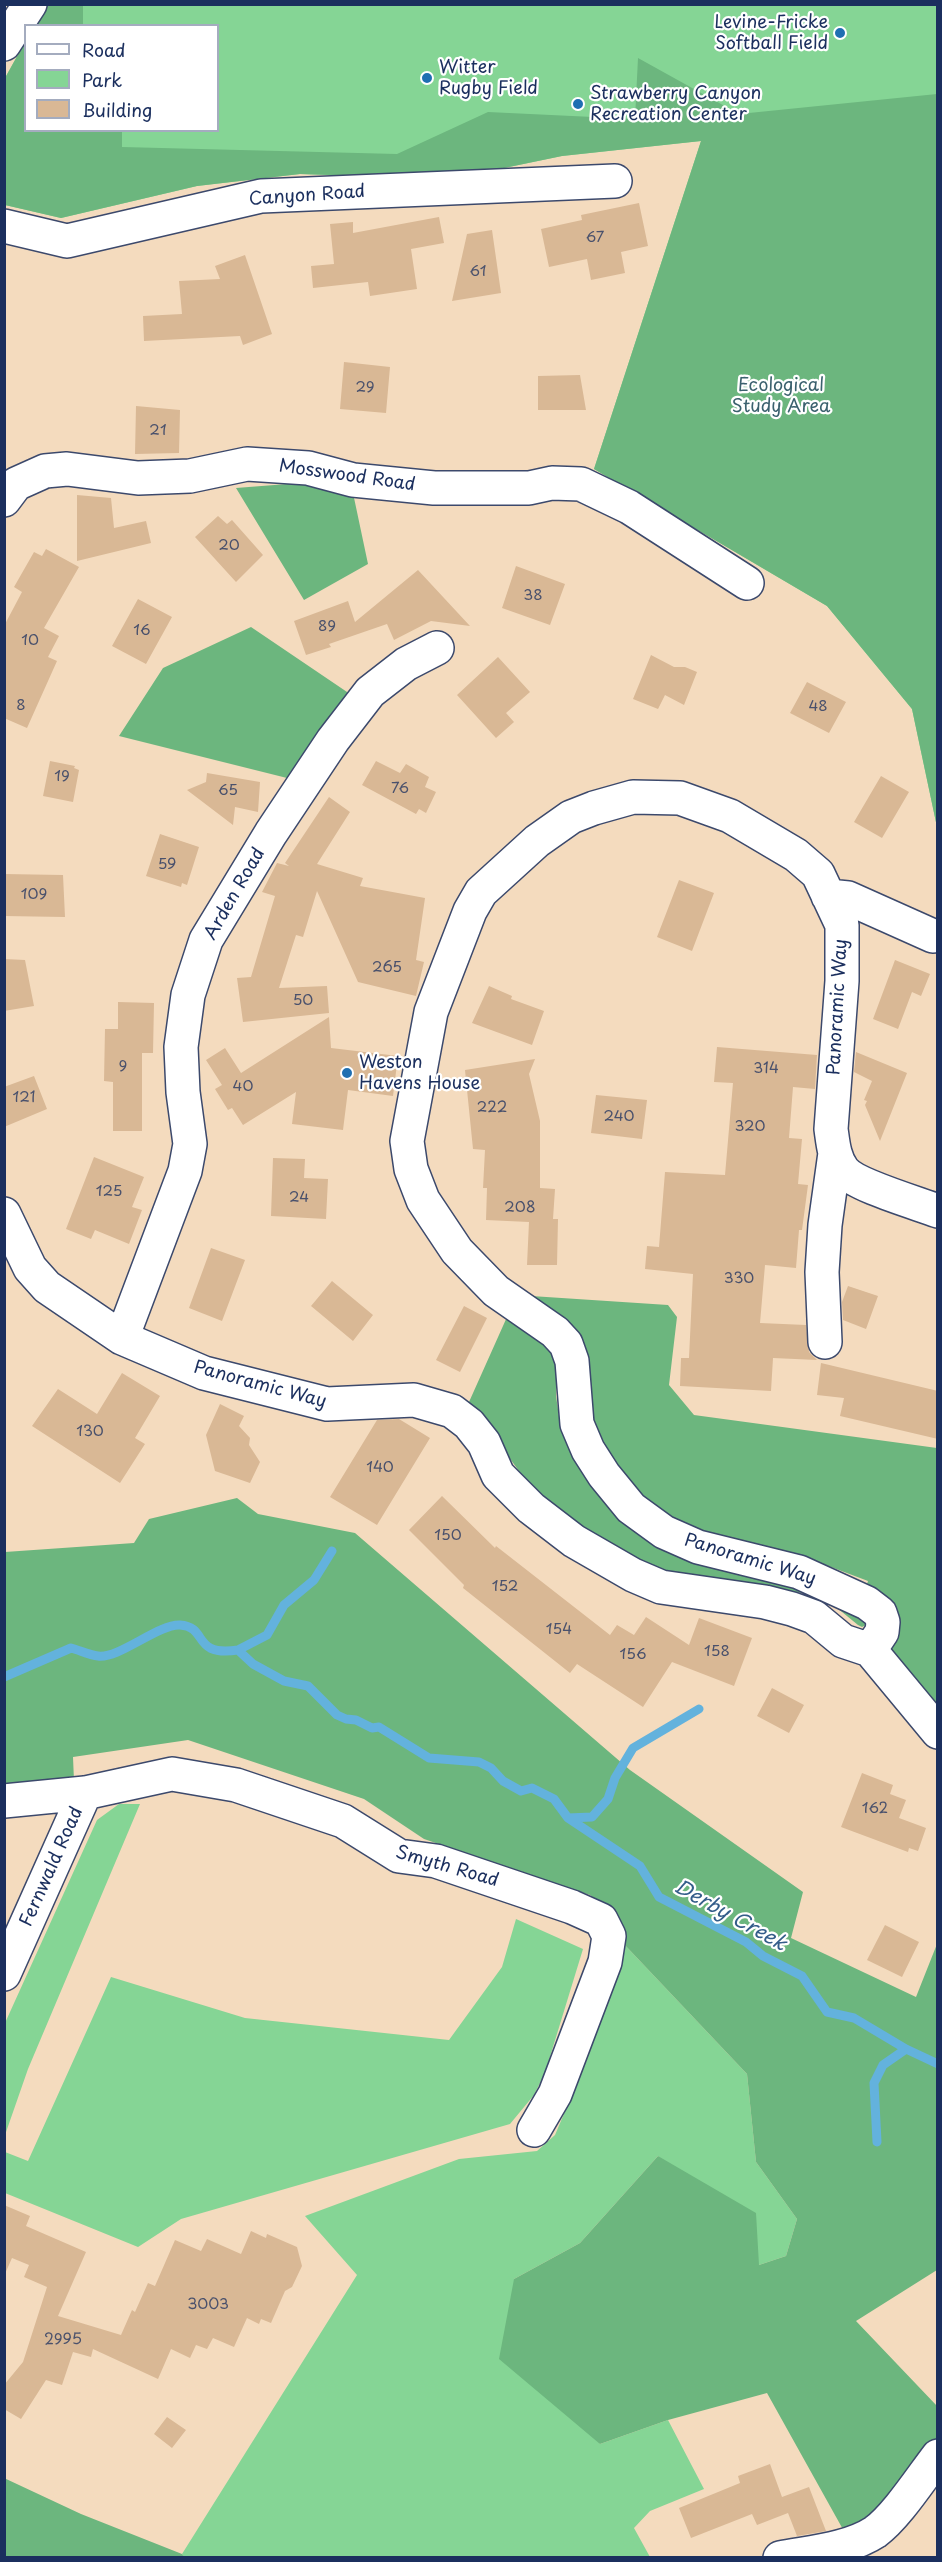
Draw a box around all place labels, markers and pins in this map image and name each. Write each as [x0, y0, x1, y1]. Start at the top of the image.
place label: Levine-Fricke Softball Field [714, 12, 828, 54]
marker: Levine-Fricke Softball Field [833, 26, 847, 40]
place label: Witter Rugby Field [439, 57, 538, 100]
marker: Witter Rugby Field [420, 71, 434, 85]
place label: Strawberry Canyon Recreation Center [590, 83, 761, 125]
marker: Strawberry Canyon Recreation Center [571, 97, 585, 111]
place label: Weston Havens House [359, 1052, 480, 1094]
marker: Weston Havens House [340, 1066, 354, 1080]

